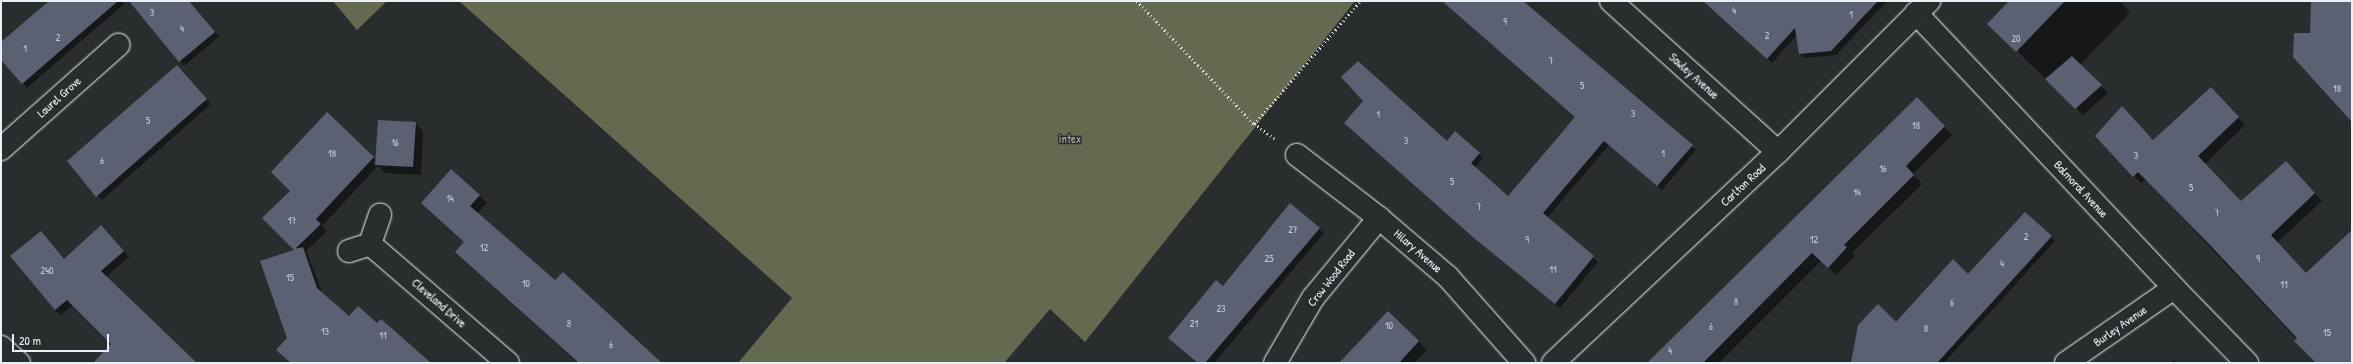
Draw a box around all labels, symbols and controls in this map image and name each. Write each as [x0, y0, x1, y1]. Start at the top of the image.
house number: 4 [1732, 5, 1736, 17]
house number: 3 [150, 7, 154, 19]
house number: 1 [1849, 9, 1853, 21]
house number: 9 [1503, 16, 1507, 28]
house number: 4 [180, 23, 184, 35]
house number: 2 [1765, 30, 1769, 42]
house number: 2 [56, 32, 60, 44]
house number: 20 [2011, 33, 2021, 45]
house number: 1 [23, 43, 27, 55]
street label: Sawley Avenue [1666, 50, 1722, 102]
house number: 7 [1549, 55, 1553, 67]
street label: Laurel Grove [34, 74, 84, 120]
house number: 5 [1580, 80, 1584, 92]
house number: 18 [2333, 83, 2341, 95]
house number: 3 [1631, 108, 1635, 120]
house number: 1 [1376, 109, 1380, 121]
house number: 5 [146, 115, 150, 127]
house number: 18 [1912, 120, 1920, 132]
park label: intex [1059, 132, 1081, 146]
house number: 3 [1404, 135, 1408, 147]
house number: 16 [391, 137, 399, 149]
house number: 18 [328, 148, 336, 160]
house number: 1 [1661, 148, 1665, 160]
house number: 3 [2134, 150, 2138, 162]
house number: 6 [100, 155, 104, 167]
street label: Balmoral Avenue [2051, 158, 2111, 220]
street label: Carlton Road [1718, 161, 1768, 209]
house number: 16 [1879, 163, 1887, 175]
house number: 5 [1450, 176, 1454, 188]
house number: 5 [2189, 182, 2193, 194]
house number: 14 [1853, 187, 1861, 199]
house number: 14 [446, 193, 454, 205]
house number: 7 [1477, 201, 1481, 213]
house number: 7 [2215, 207, 2219, 219]
house number: 17 [288, 215, 296, 227]
house number: 27 [1288, 224, 1298, 236]
street label: Hilary Avenue [1391, 226, 1445, 276]
house number: 2 [2024, 231, 2028, 243]
house number: 9 [1525, 234, 1529, 246]
house number: 12 [1810, 234, 1818, 246]
house number: 12 [480, 242, 488, 254]
street label: Crow Wood Road [1304, 247, 1358, 309]
house number: 25 [1265, 253, 1273, 265]
house number: 9 [2256, 253, 2260, 265]
house number: 4 [2000, 258, 2004, 270]
house number: 11 [1549, 264, 1557, 276]
house number: 240 [41, 265, 53, 277]
house number: 15 [286, 272, 294, 284]
street label: Cleveland Drive [409, 275, 469, 331]
house number: 10 [522, 278, 530, 290]
house number: 11 [2280, 279, 2288, 291]
house number: 8 [1734, 296, 1738, 308]
house number: 6 [1950, 297, 1954, 309]
street label: Burley Avenue [2091, 302, 2149, 350]
house number: 23 [1216, 303, 1226, 315]
house number: 8 [567, 318, 571, 330]
house number: 21 [1190, 318, 1198, 330]
house number: 10 [1385, 320, 1393, 332]
house number: 6 [1709, 321, 1713, 333]
house number: 8 [1924, 323, 1928, 335]
scale bar [14, 326, 111, 352]
house number: 13 [321, 326, 329, 338]
house number: 15 [2323, 327, 2331, 339]
house number: 11 [379, 330, 387, 342]
text: 20 m [19, 332, 41, 349]
house number: 6 [609, 339, 613, 351]
house number: 4 [1668, 345, 1672, 357]

